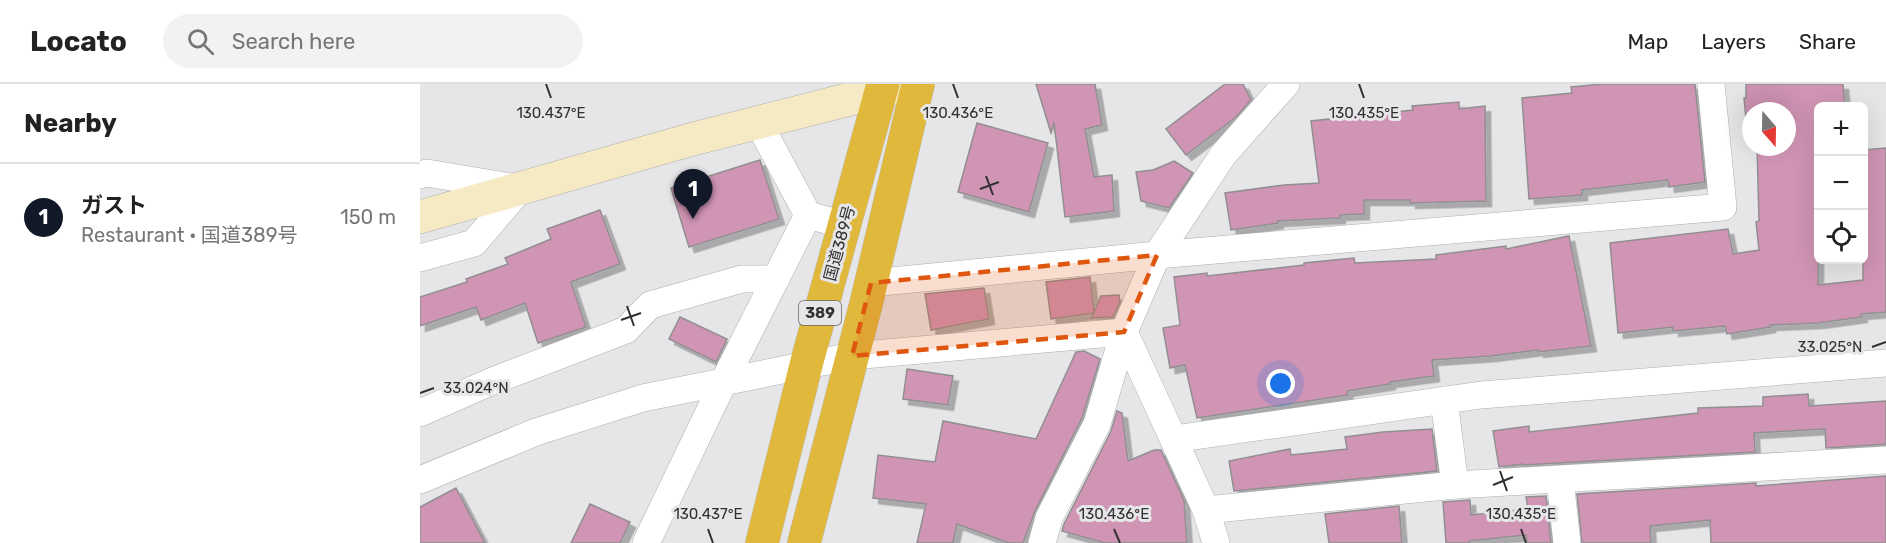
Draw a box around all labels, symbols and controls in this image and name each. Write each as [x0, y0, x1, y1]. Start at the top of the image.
search box [163, 14, 583, 68]
text: Locato [30, 25, 127, 58]
icon: search [184, 25, 217, 58]
text: Search here [232, 28, 355, 55]
text: Map [1627, 29, 1668, 54]
text: Layers [1701, 29, 1766, 54]
text: Share [1799, 29, 1856, 54]
north arrow [1742, 102, 1796, 156]
map controls [1814, 102, 1868, 264]
button: + [1814, 102, 1868, 156]
text: 130.437°E [516, 104, 586, 122]
text: 130.436°E [923, 104, 993, 122]
text: 130.435°E [1329, 104, 1399, 122]
text: Nearby [24, 108, 117, 139]
button: − [1814, 156, 1868, 210]
pin: 1 [674, 170, 712, 219]
text: ガスト [81, 192, 147, 219]
street label: 国道389号 [820, 203, 859, 283]
text: 1 [39, 205, 48, 229]
text: 150 m [340, 205, 396, 229]
button: locate [1814, 210, 1868, 264]
text: Restaurant · 国道389号 [81, 223, 298, 247]
road number: 389 [799, 301, 841, 325]
text: 33.025°N [1797, 338, 1863, 356]
your location [1266, 369, 1295, 398]
text: 33.024°N [443, 379, 509, 397]
text: 130.437°E [673, 505, 743, 523]
text: 130.436°E [1079, 505, 1149, 523]
text: 130.435°E [1486, 505, 1556, 523]

